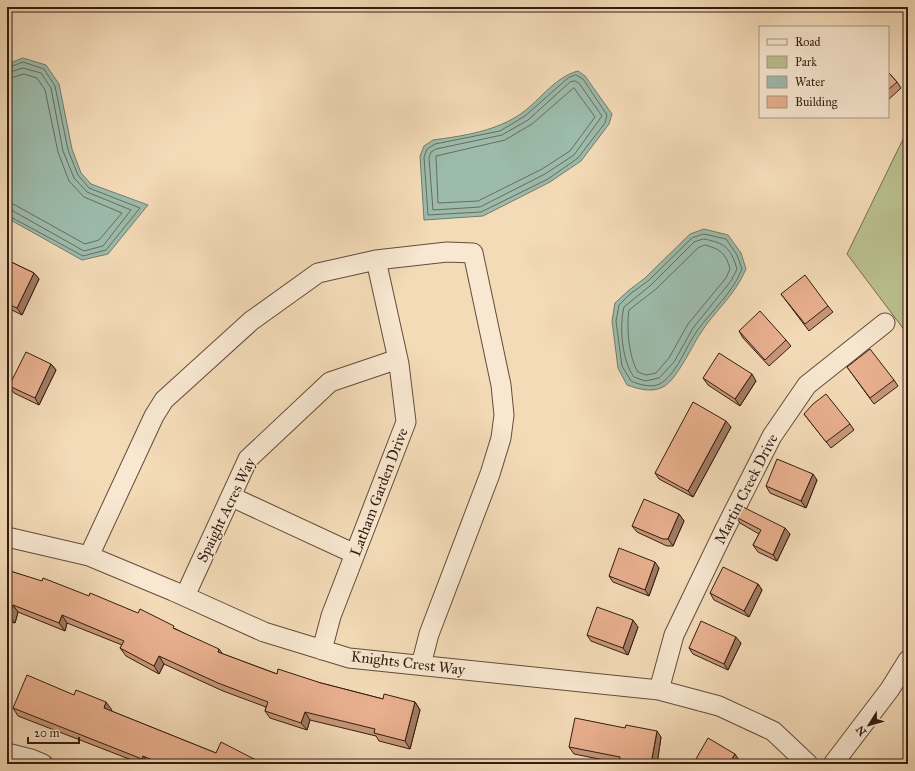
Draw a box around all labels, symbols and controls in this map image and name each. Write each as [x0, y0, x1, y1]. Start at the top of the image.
legend [759, 26, 889, 118]
text: Road [795, 35, 821, 49]
text: Park [795, 55, 817, 69]
text: Water [795, 75, 825, 89]
text: Building [795, 95, 838, 110]
street label: Latham Garden Drive [346, 425, 412, 559]
street label: Martin Creek Drive [710, 431, 782, 547]
street label: Spaight Acres Way [193, 454, 259, 565]
street label: Knights Crest Way [350, 647, 467, 679]
north arrow [849, 705, 889, 745]
scale bar [28, 719, 79, 745]
text: N [853, 723, 869, 738]
text: 20 m [34, 726, 60, 740]

